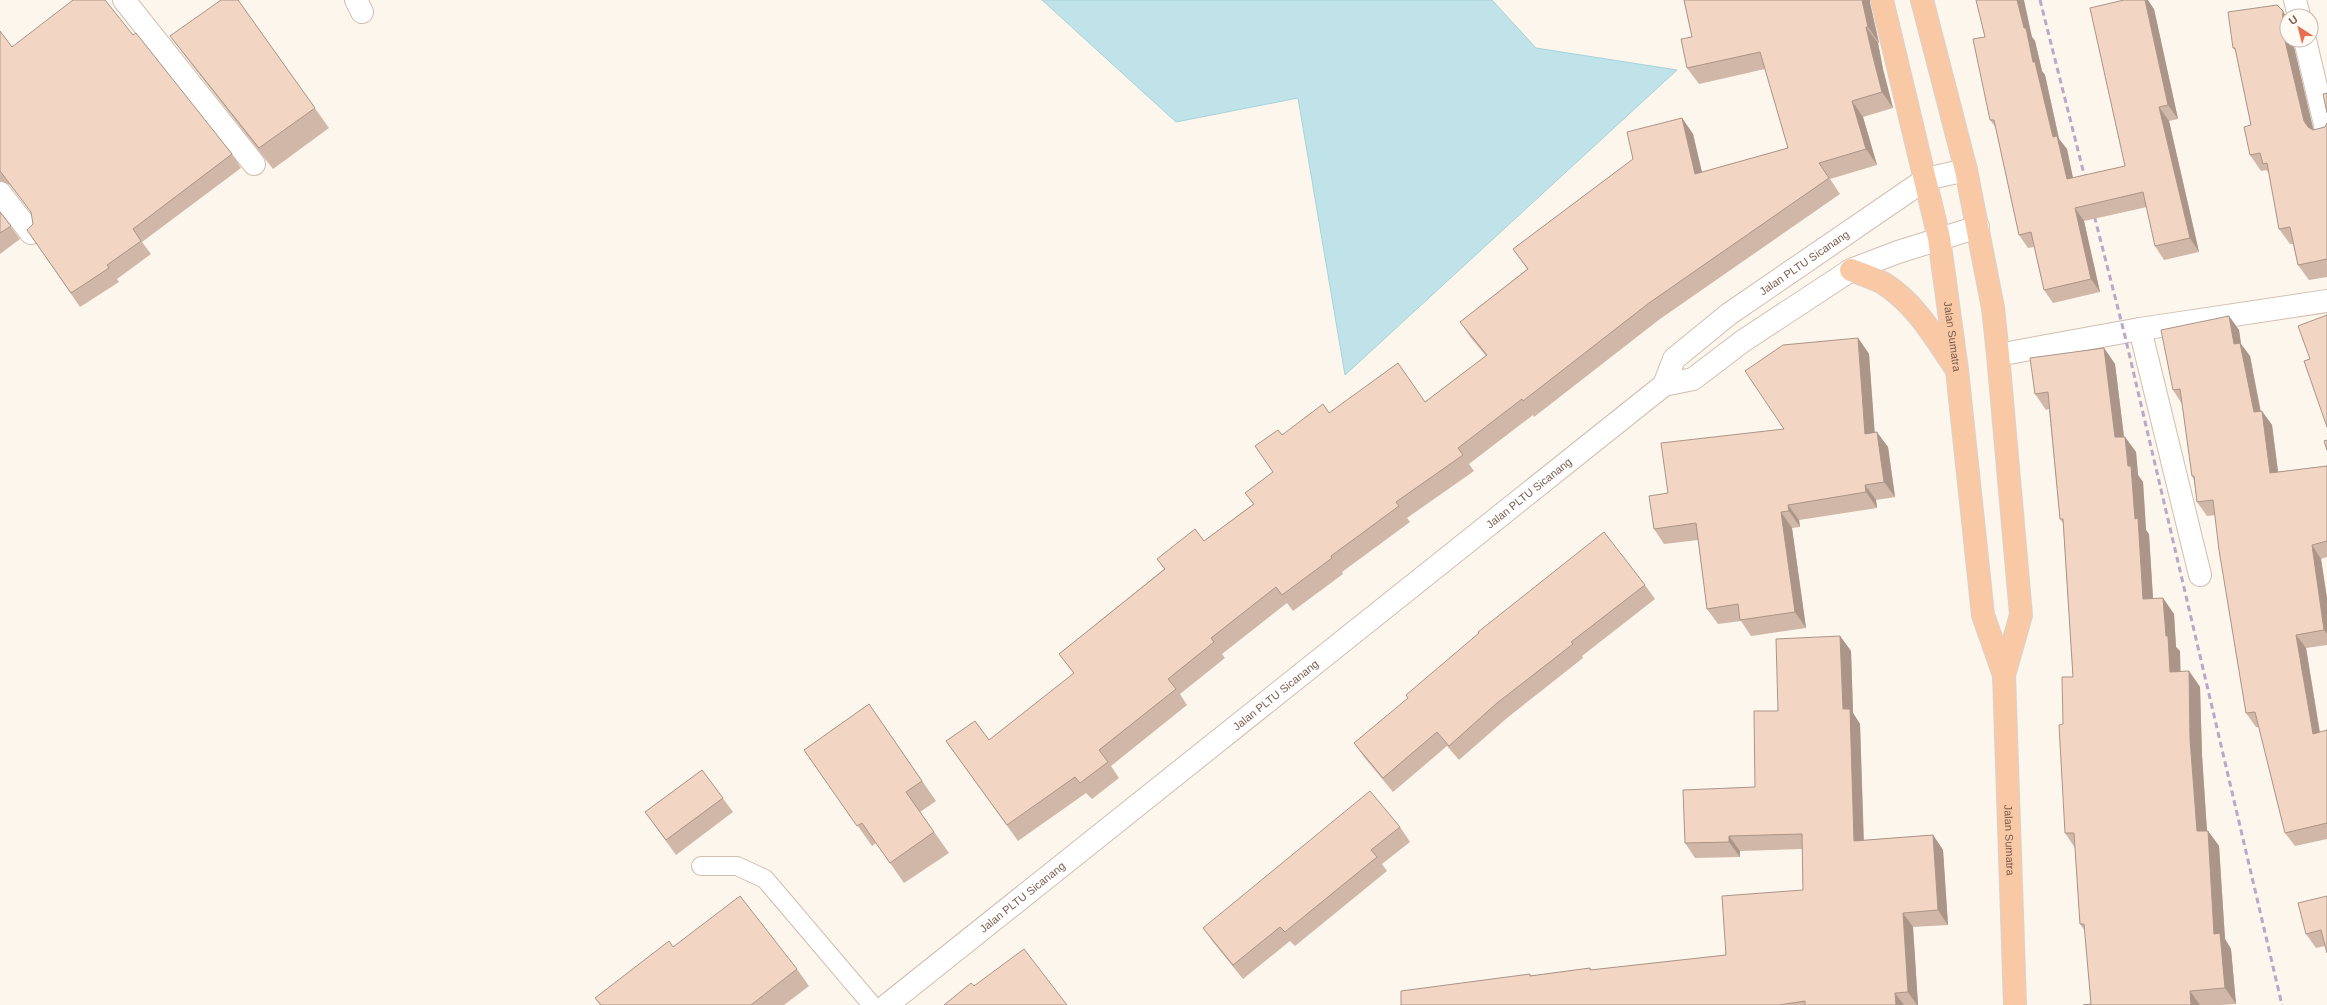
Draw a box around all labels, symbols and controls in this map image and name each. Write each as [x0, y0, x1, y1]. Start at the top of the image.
north arrow [2279, 8, 2319, 48]
text: U [2286, 13, 2300, 27]
street label: Jalan PLTU Sicanang [1757, 228, 1851, 297]
street label: Jalan Sumatra [1942, 300, 1963, 373]
street label: Jalan PLTU Sicanang [1484, 455, 1574, 531]
street label: Jalan PLTU Sicanang [1230, 657, 1321, 733]
street label: Jalan Sumatra [2002, 804, 2017, 877]
street label: Jalan PLTU Sicanang [977, 859, 1067, 935]

